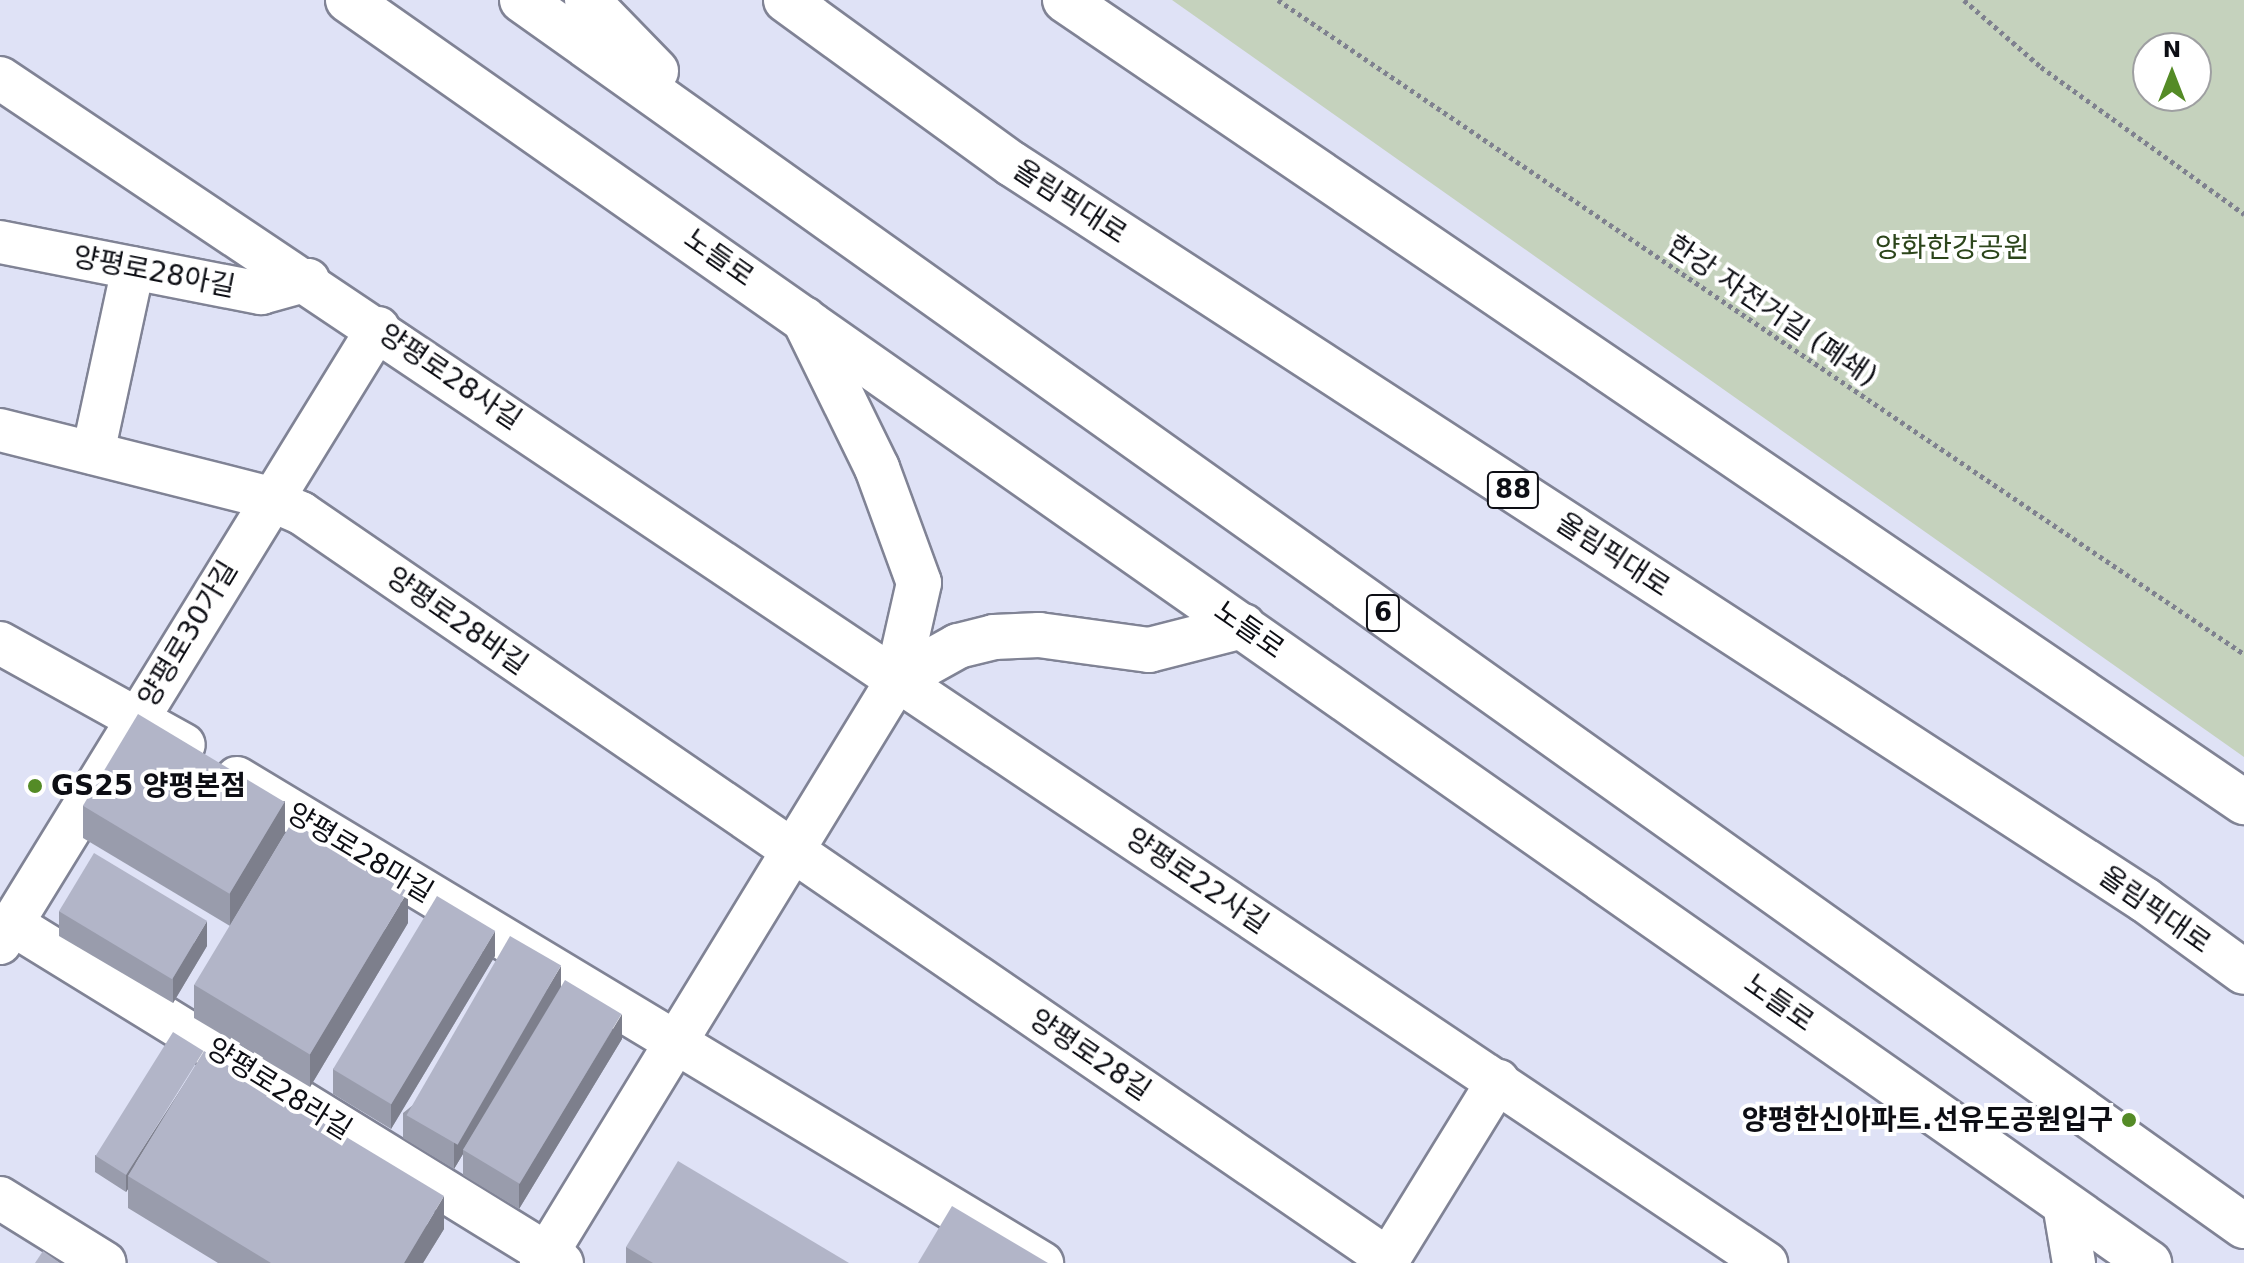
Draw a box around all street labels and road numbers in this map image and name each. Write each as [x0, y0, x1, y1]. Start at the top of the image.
street label: 올림픽대로 [1007, 153, 1133, 251]
street label: 노들로 [678, 222, 760, 294]
street label: 한강 자전거길 (폐쇄) [1661, 228, 1883, 394]
street label: 양평로28아길 [70, 240, 238, 304]
street label: 양평로28사길 [372, 317, 528, 437]
road number: 88 [1485, 468, 1541, 512]
street label: 올림픽대로 [1550, 506, 1676, 604]
street label: 양평로30가길 [131, 555, 245, 713]
street label: 양평로28바길 [380, 560, 534, 682]
road number: 6 [1365, 591, 1401, 635]
street label: 노들로 [1208, 594, 1290, 666]
street label: 양평로28마길 [281, 796, 439, 910]
street label: 양평로22사길 [1119, 821, 1275, 941]
street label: 올림픽대로 [2093, 859, 2217, 961]
street label: 노들로 [1738, 967, 1820, 1039]
street label: 양평로28길 [1023, 1002, 1157, 1108]
street label: 양평로28라길 [200, 1031, 358, 1147]

